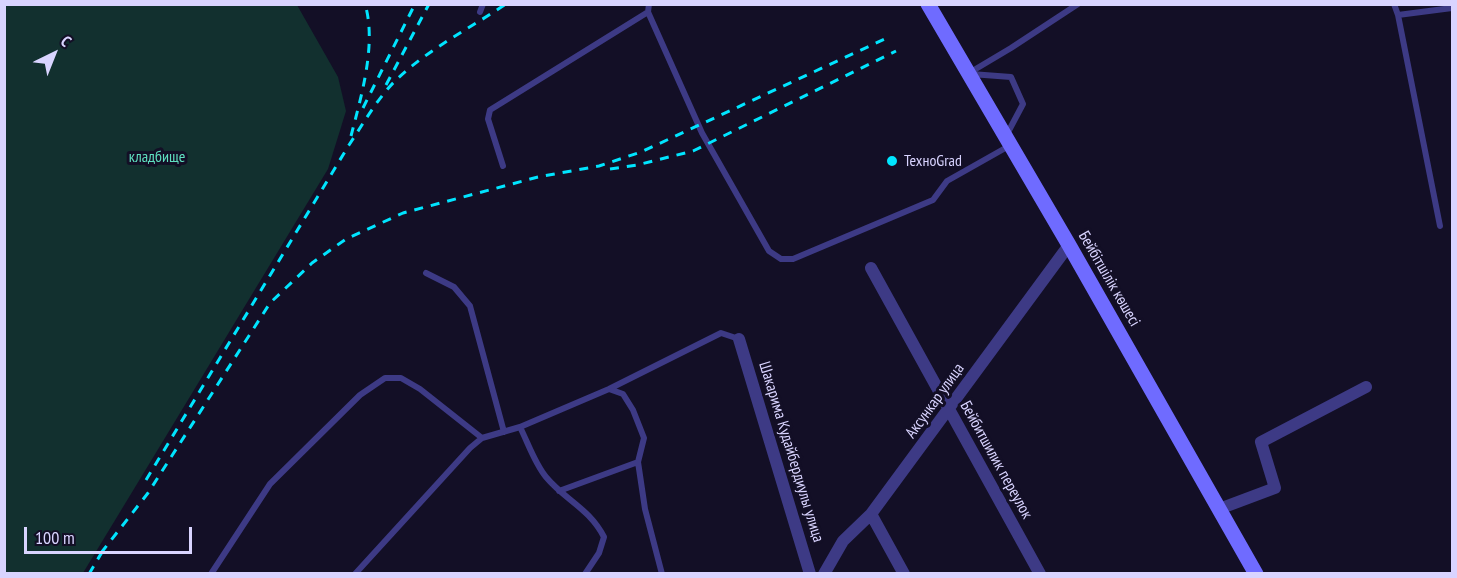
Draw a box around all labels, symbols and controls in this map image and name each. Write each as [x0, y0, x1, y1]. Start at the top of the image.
north arrow [24, 24, 84, 84]
text: С [57, 31, 76, 51]
park label: кладбище [129, 147, 185, 167]
place label: ТехноGrad [904, 151, 962, 171]
marker: ТехноGrad [885, 154, 899, 168]
street label: Бейбітшілік көшесі [1074, 228, 1144, 330]
street label: Шакарима Кудайбердиулы улица [754, 359, 828, 545]
street label: Аксункар улица [901, 360, 969, 442]
street label: Бейбитшилик переулок [956, 398, 1036, 522]
scale bar [27, 515, 195, 553]
text: 100 m [35, 526, 75, 549]

